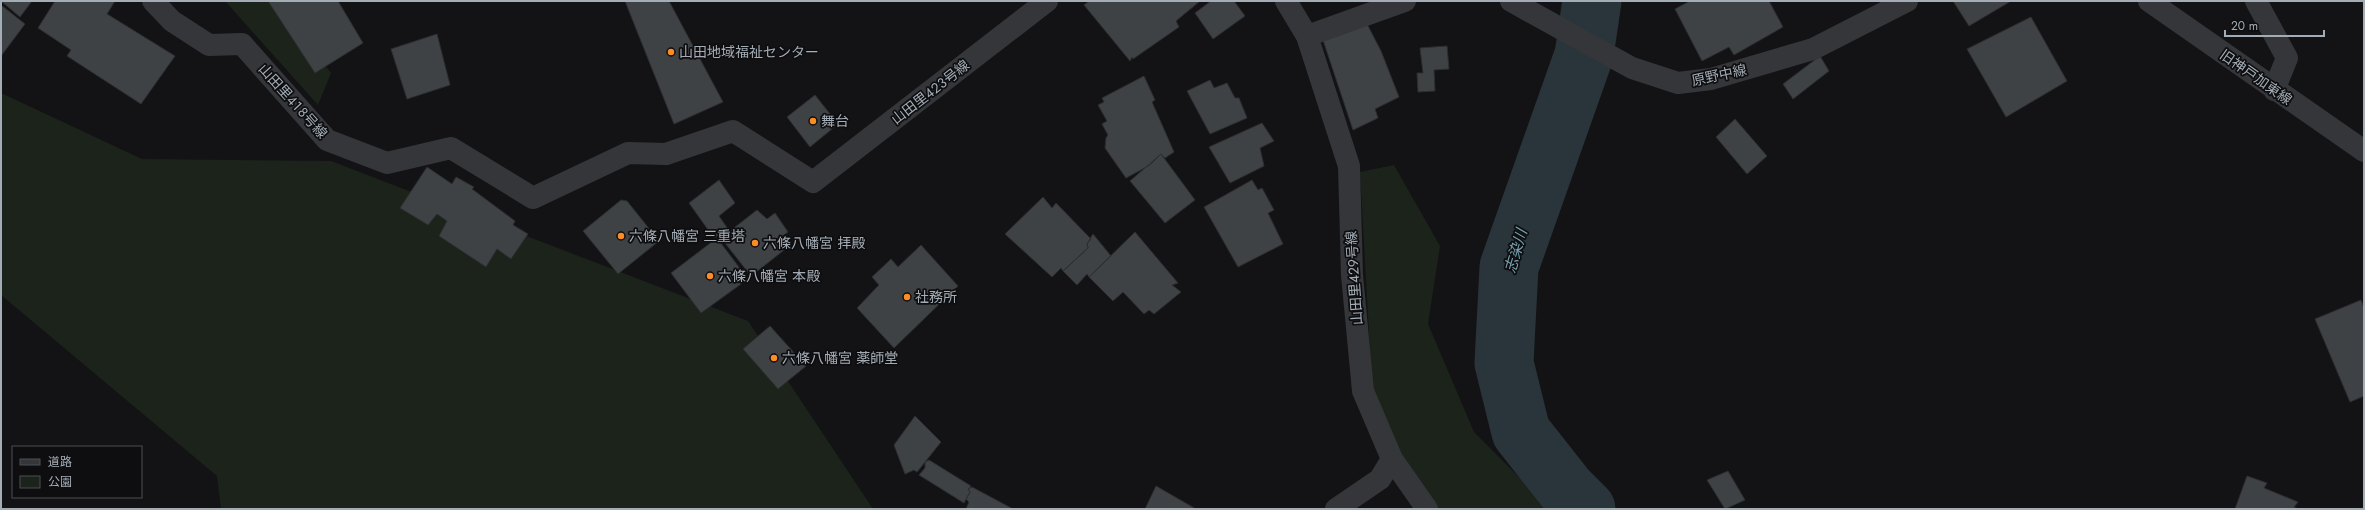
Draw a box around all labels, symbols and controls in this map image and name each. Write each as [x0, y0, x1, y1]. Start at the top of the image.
scale bar [2225, 12, 2324, 38]
text: 20 m [2231, 17, 2258, 35]
place label: 山田地域福祉センター [679, 42, 819, 62]
street label: 旧神戸加東線 [2216, 45, 2296, 109]
marker: 山田地域福祉センター [666, 47, 676, 57]
street label: 山田里４２３号線 [887, 55, 973, 129]
street label: 山田里４１８号線 [254, 59, 332, 143]
street label: 原野中線 [1690, 59, 1748, 91]
place label: 舞台 [821, 111, 849, 131]
marker: 舞台 [808, 116, 818, 126]
water label: 志染川 [1499, 224, 1533, 276]
place label: 六條八幡宮 三重塔 [629, 226, 745, 246]
street label: 山田里４２９号線 [1341, 230, 1367, 326]
marker: 六條八幡宮 三重塔 [616, 231, 626, 241]
place label: 六條八幡宮 拝殿 [763, 233, 865, 253]
marker: 六條八幡宮 拝殿 [750, 238, 760, 248]
place label: 六條八幡宮 本殿 [718, 266, 820, 286]
marker: 六條八幡宮 本殿 [705, 271, 715, 281]
place label: 社務所 [915, 287, 957, 307]
marker: 社務所 [902, 292, 912, 302]
place label: 六條八幡宮 薬師堂 [782, 348, 898, 368]
marker: 六條八幡宮 薬師堂 [769, 353, 779, 363]
legend [12, 446, 142, 498]
text: 道路 [48, 453, 72, 471]
text: 公園 [48, 473, 72, 491]

